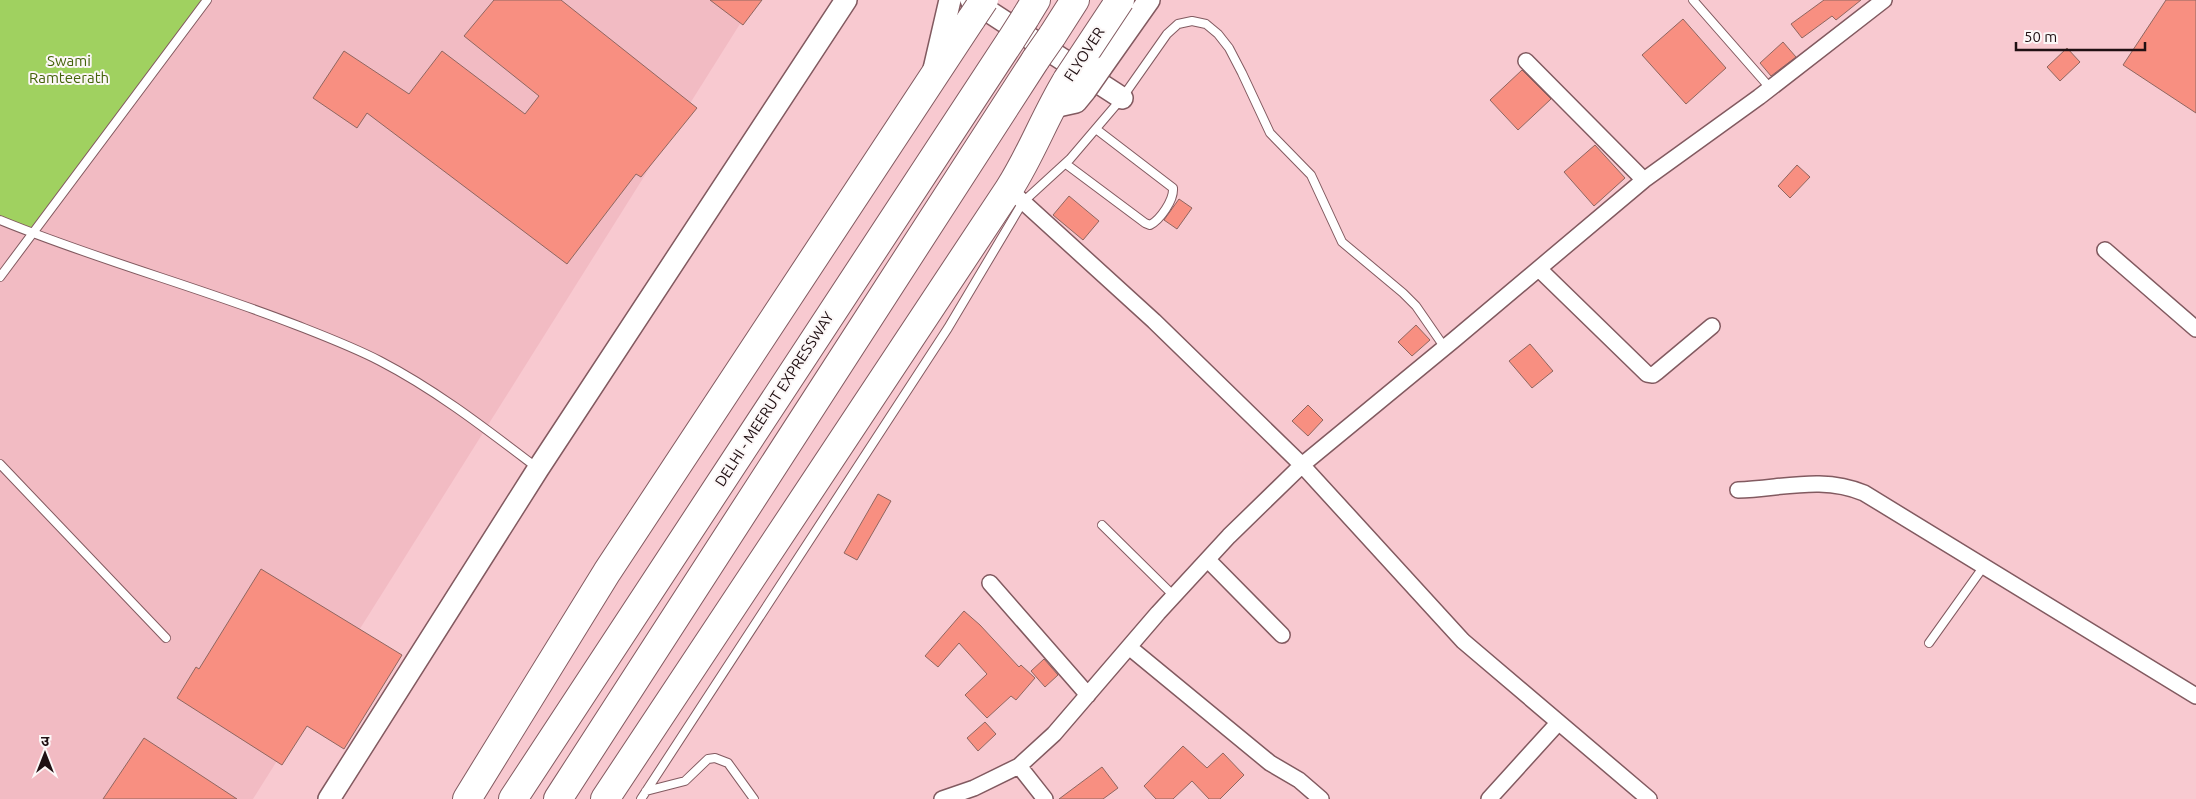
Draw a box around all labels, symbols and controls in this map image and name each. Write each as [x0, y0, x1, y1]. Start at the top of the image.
scale bar [2016, 20, 2145, 52]
street label: FLYOVER [1060, 24, 1108, 84]
text: 50 m [2024, 28, 2057, 45]
park label: Swami Ramteerath [29, 52, 109, 86]
street label: DELHI - MEERUT EXPRESSWAY [711, 308, 837, 489]
north arrow [20, 729, 70, 779]
text: उ [41, 733, 50, 749]

